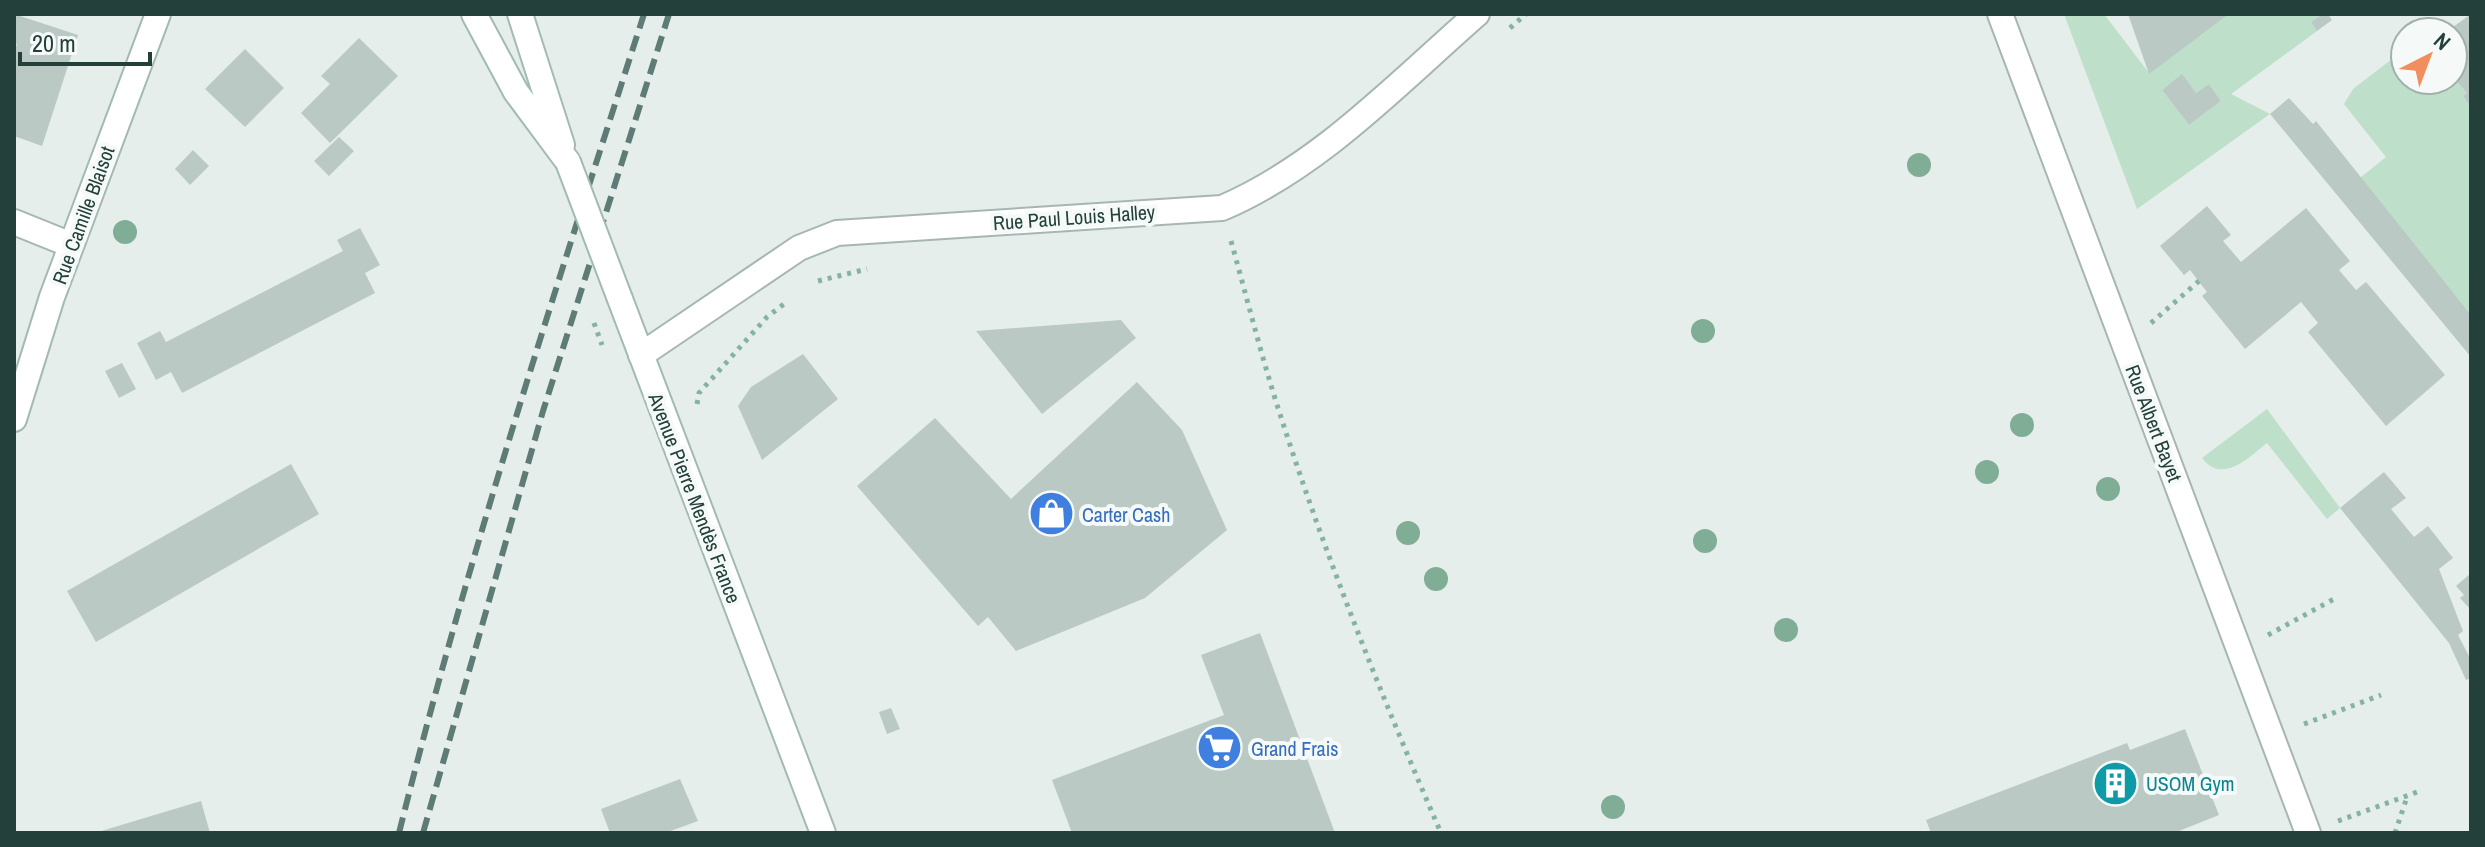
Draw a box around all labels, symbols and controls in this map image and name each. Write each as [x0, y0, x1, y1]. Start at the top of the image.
scale bar [20, 16, 150, 66]
north arrow [2389, 16, 2469, 96]
text: N [2428, 26, 2457, 57]
text: 20 m [32, 27, 76, 59]
street label: Rue Camille Blaisot [46, 142, 121, 288]
street label: Rue Paul Louis Halley [992, 198, 1157, 236]
street label: Rue Albert Bayet [2119, 361, 2189, 486]
street label: Avenue Pierre Mendès France [642, 388, 748, 607]
shop icon: Carter Cash [1027, 490, 1075, 538]
place label: Carter Cash [1082, 501, 1170, 528]
supermarket icon: Grand Frais [1196, 724, 1244, 772]
place label: Grand Frais [1251, 735, 1339, 762]
building icon: USOM Gym [2091, 759, 2139, 807]
place label: USOM Gym [2146, 770, 2234, 797]

